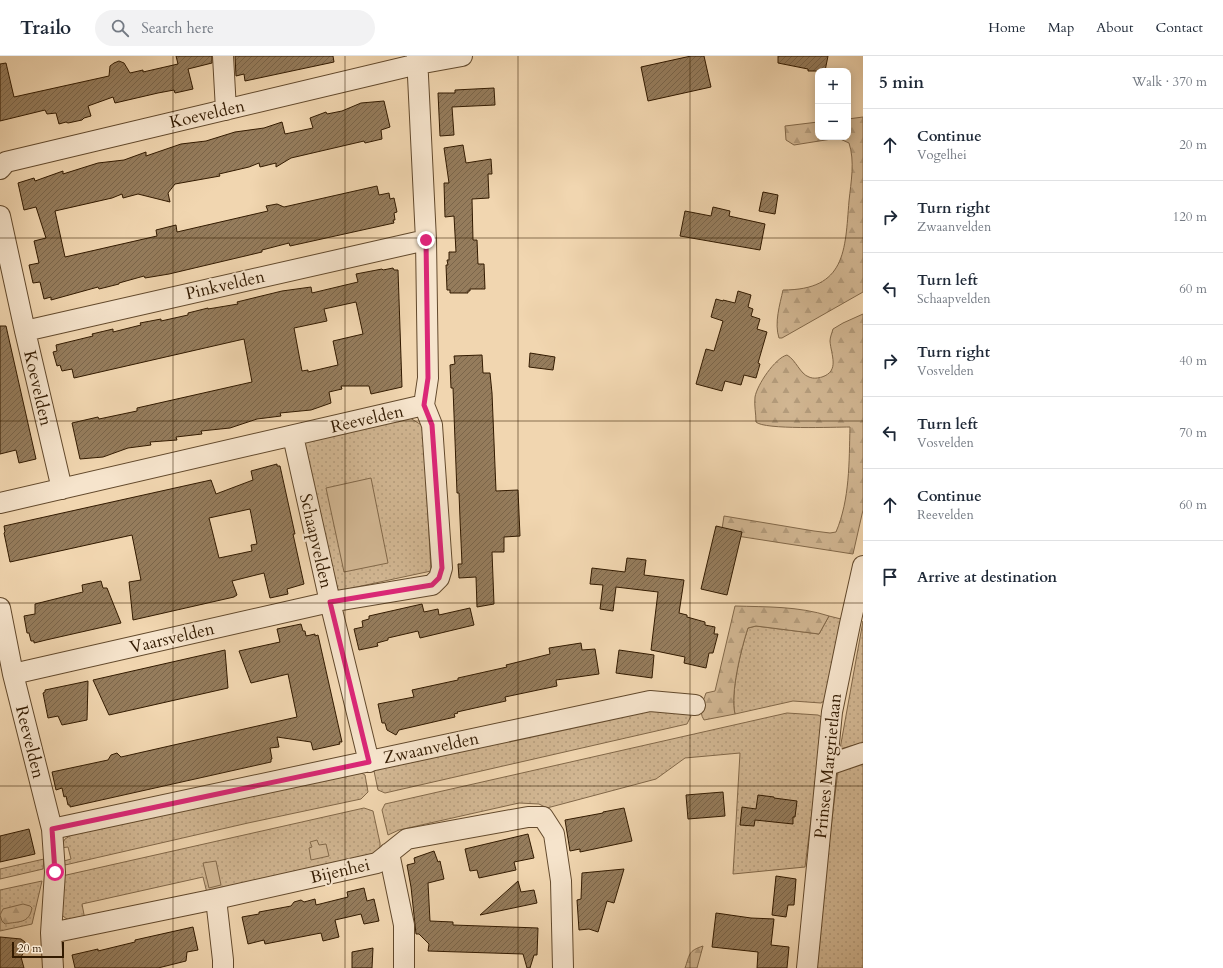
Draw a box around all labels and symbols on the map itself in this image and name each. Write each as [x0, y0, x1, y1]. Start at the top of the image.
street label: Koevelden [167, 94, 247, 134]
route end [417, 231, 435, 249]
street label: Pinkvelden [183, 265, 267, 305]
street label: Koevelden [18, 348, 58, 428]
street label: Reevelden [328, 399, 406, 439]
street label: Schaapvelden [294, 491, 338, 591]
street label: Vaarsvelden [127, 617, 217, 659]
street label: Prinses Margrietlaan [809, 692, 847, 840]
street label: Reevelden [10, 703, 50, 781]
street label: Zwaanvelden [381, 727, 481, 769]
street label: Bijenhei [308, 853, 372, 889]
route start [46, 863, 64, 881]
scale bar [12, 940, 64, 959]

